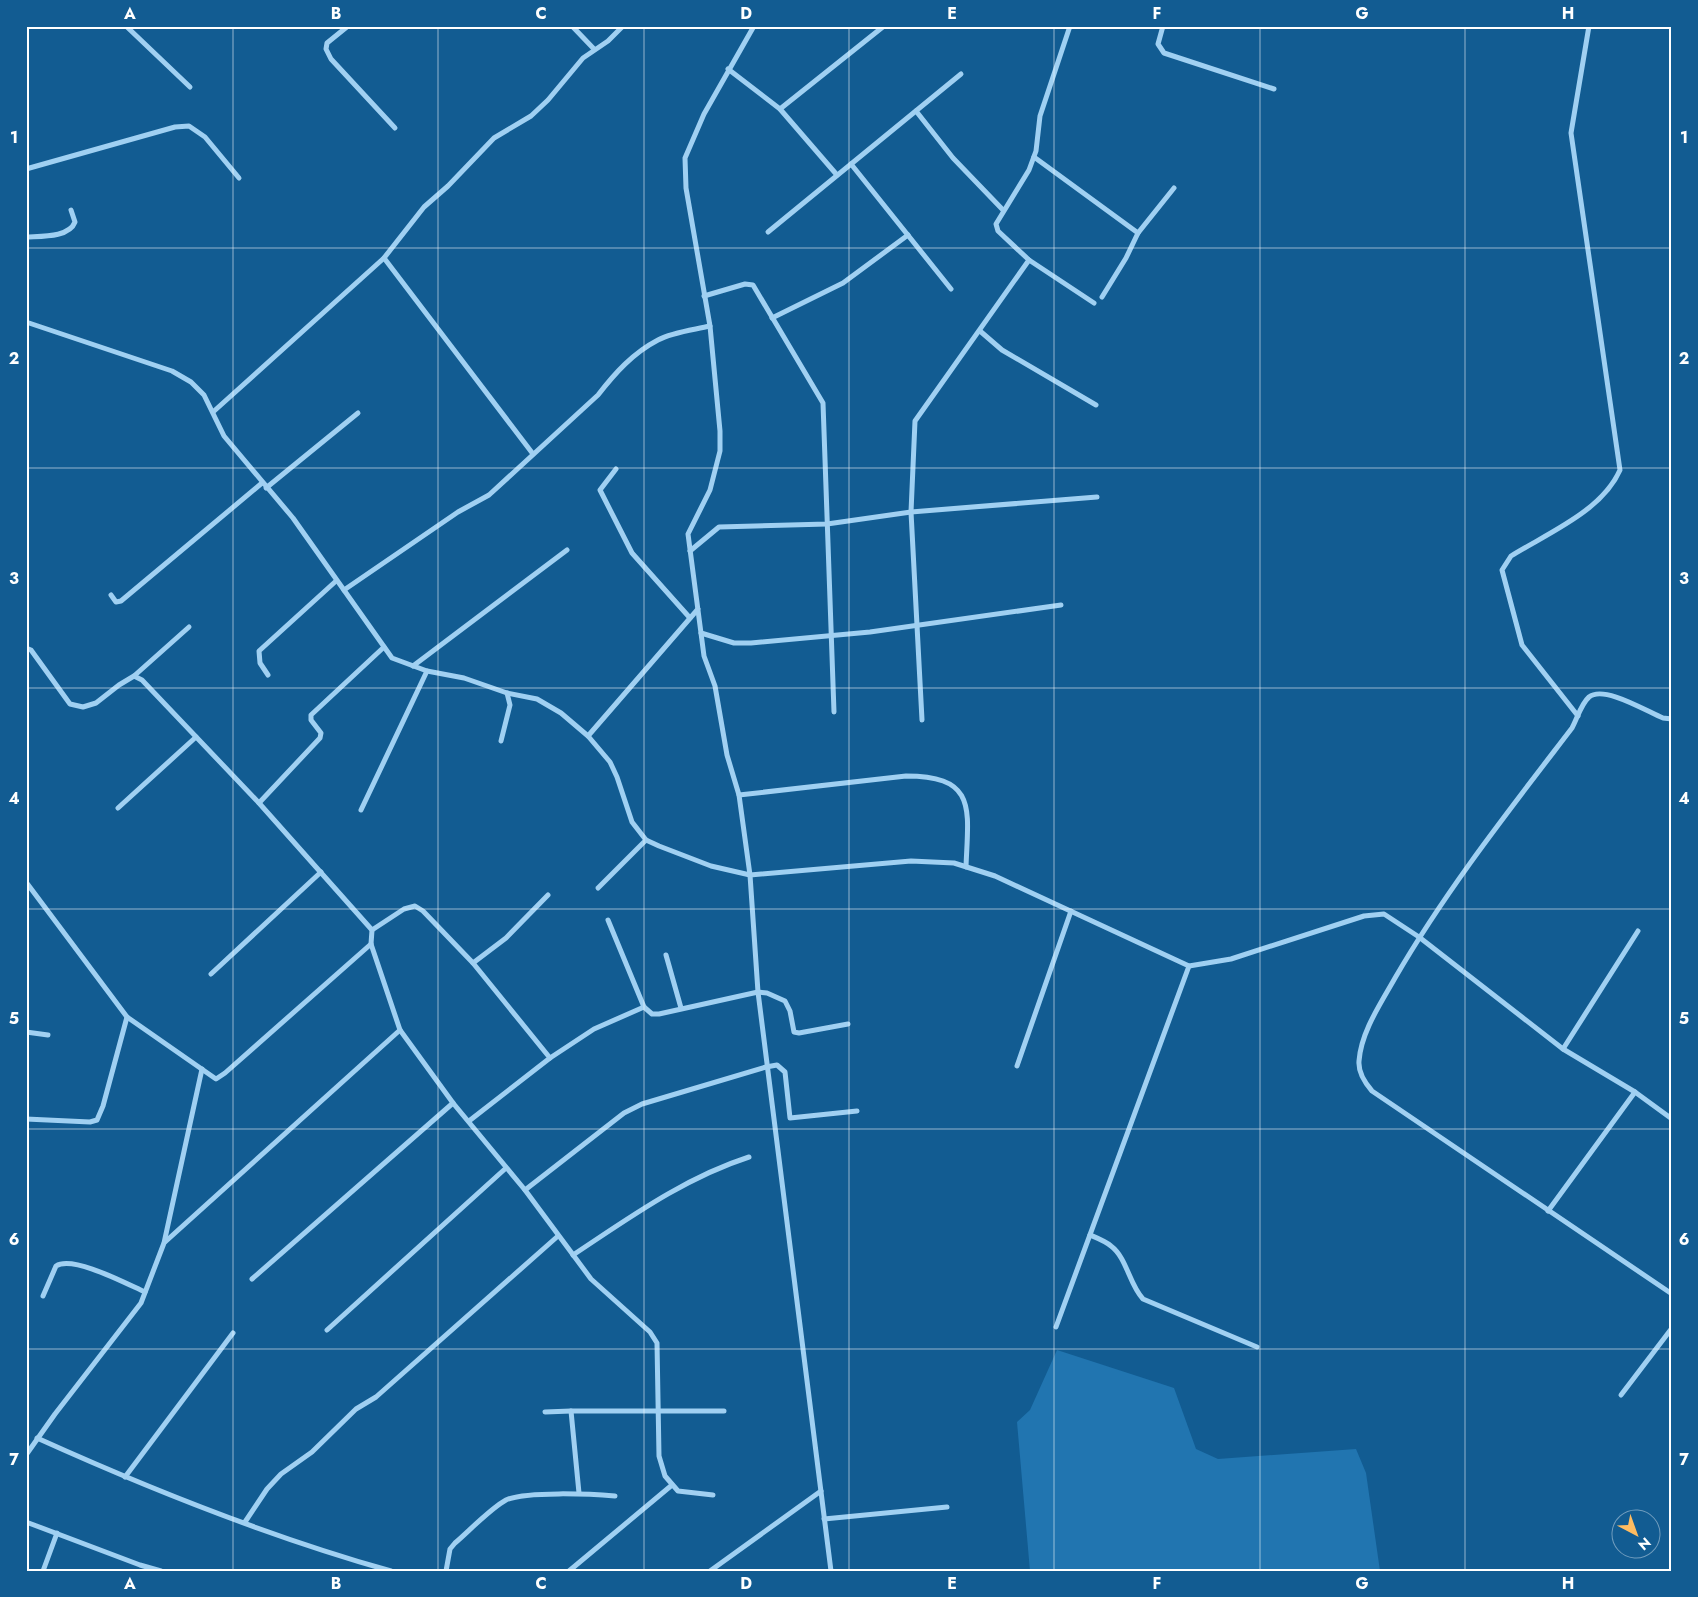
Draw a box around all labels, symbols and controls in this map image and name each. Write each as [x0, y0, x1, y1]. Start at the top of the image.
text: A [123, 2, 136, 25]
text: B [331, 2, 341, 25]
text: C [535, 2, 547, 25]
text: D [740, 2, 752, 25]
text: E [947, 2, 957, 25]
text: F [1153, 2, 1161, 25]
text: G [1355, 2, 1369, 25]
text: H [1562, 2, 1574, 25]
text: 1 [10, 126, 18, 149]
text: 1 [1680, 126, 1688, 149]
text: 2 [9, 347, 19, 370]
text: 2 [1679, 347, 1689, 370]
text: 3 [9, 567, 19, 590]
text: 3 [1679, 567, 1689, 590]
text: 4 [8, 787, 20, 810]
text: 4 [1678, 787, 1690, 810]
text: 5 [9, 1007, 19, 1030]
text: 5 [1679, 1007, 1689, 1030]
text: 6 [9, 1228, 19, 1251]
text: 6 [1679, 1228, 1689, 1251]
text: 7 [9, 1448, 19, 1471]
text: 7 [1679, 1448, 1689, 1471]
north arrow [1610, 1510, 1660, 1560]
text: N [1634, 1533, 1655, 1555]
text: A [123, 1572, 136, 1595]
text: B [331, 1572, 341, 1595]
text: C [535, 1572, 547, 1595]
text: D [740, 1572, 752, 1595]
text: E [947, 1572, 957, 1595]
text: F [1153, 1572, 1161, 1595]
text: G [1355, 1572, 1369, 1595]
text: H [1562, 1572, 1574, 1595]

